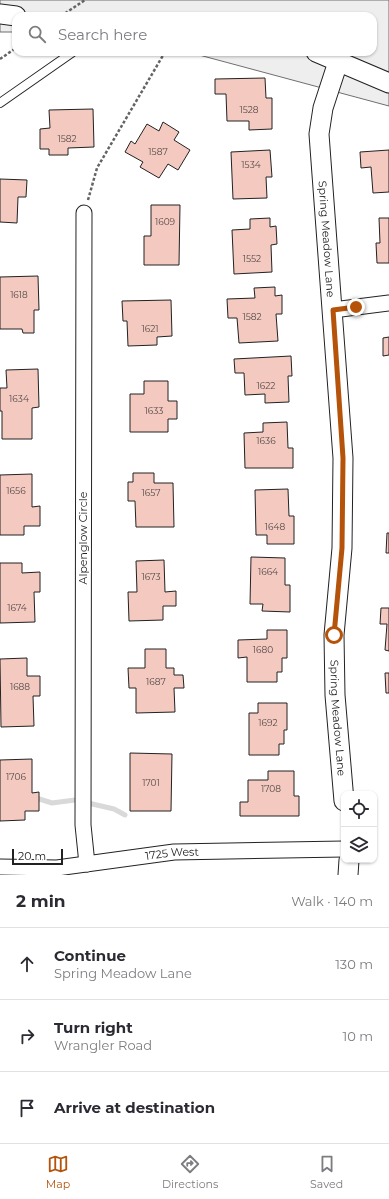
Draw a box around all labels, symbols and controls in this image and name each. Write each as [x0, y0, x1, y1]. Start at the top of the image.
search box [12, 12, 377, 56]
icon: search [26, 23, 48, 45]
text: Search here [58, 25, 147, 44]
house number: 1528 [239, 104, 259, 115]
house number: 1582 [57, 133, 77, 144]
house number: 1587 [148, 146, 168, 157]
house number: 1534 [241, 159, 261, 170]
street label: Spring Meadow Lane [315, 180, 338, 298]
house number: 1609 [155, 216, 176, 227]
house number: 1552 [243, 253, 261, 264]
house number: 1618 [10, 289, 28, 300]
route end [347, 298, 365, 316]
house number: 1582 [242, 311, 262, 322]
house number: 1621 [141, 323, 159, 334]
house number: 1622 [257, 380, 275, 391]
house number: 1634 [9, 393, 29, 404]
house number: 1633 [145, 405, 163, 416]
house number: 1636 [256, 435, 276, 446]
house number: 1656 [6, 485, 26, 496]
house number: 1657 [141, 487, 161, 498]
street label: Alpenglow Circle [76, 491, 90, 584]
house number: 1648 [265, 521, 286, 532]
house number: 1664 [258, 566, 278, 577]
house number: 1673 [142, 571, 160, 582]
house number: 1674 [7, 602, 27, 613]
route start [325, 626, 343, 644]
house number: 1680 [253, 644, 273, 655]
street label: Spring Meadow Lane [327, 660, 349, 777]
house number: 1687 [146, 676, 166, 687]
house number: 1688 [10, 681, 30, 692]
house number: 1692 [258, 717, 278, 728]
house number: 1706 [6, 771, 26, 782]
house number: 1701 [142, 777, 160, 788]
house number: 1708 [261, 783, 281, 794]
map controls [341, 791, 377, 863]
button: locate [341, 791, 377, 827]
button: layers [341, 827, 377, 863]
street label: 1725 West [144, 845, 200, 863]
scale bar [12, 847, 63, 866]
text: 20 m [18, 849, 46, 863]
text: 2 min [16, 891, 66, 911]
text: Walk · 140 m [291, 893, 373, 909]
text: Continue [54, 946, 126, 965]
icon: ahead [16, 953, 38, 975]
text: 130 m [335, 956, 373, 972]
text: Spring Meadow Lane [54, 965, 192, 981]
text: Turn right [54, 1018, 133, 1037]
icon: right [16, 1025, 38, 1047]
text: 10 m [343, 1028, 373, 1044]
text: Wrangler Road [54, 1037, 152, 1053]
icon: arrive [16, 1097, 38, 1119]
text: Arrive at destination [54, 1098, 215, 1117]
tab: Map [46, 1153, 70, 1191]
tab: Directions [162, 1153, 218, 1191]
tab: Saved [310, 1153, 343, 1191]

